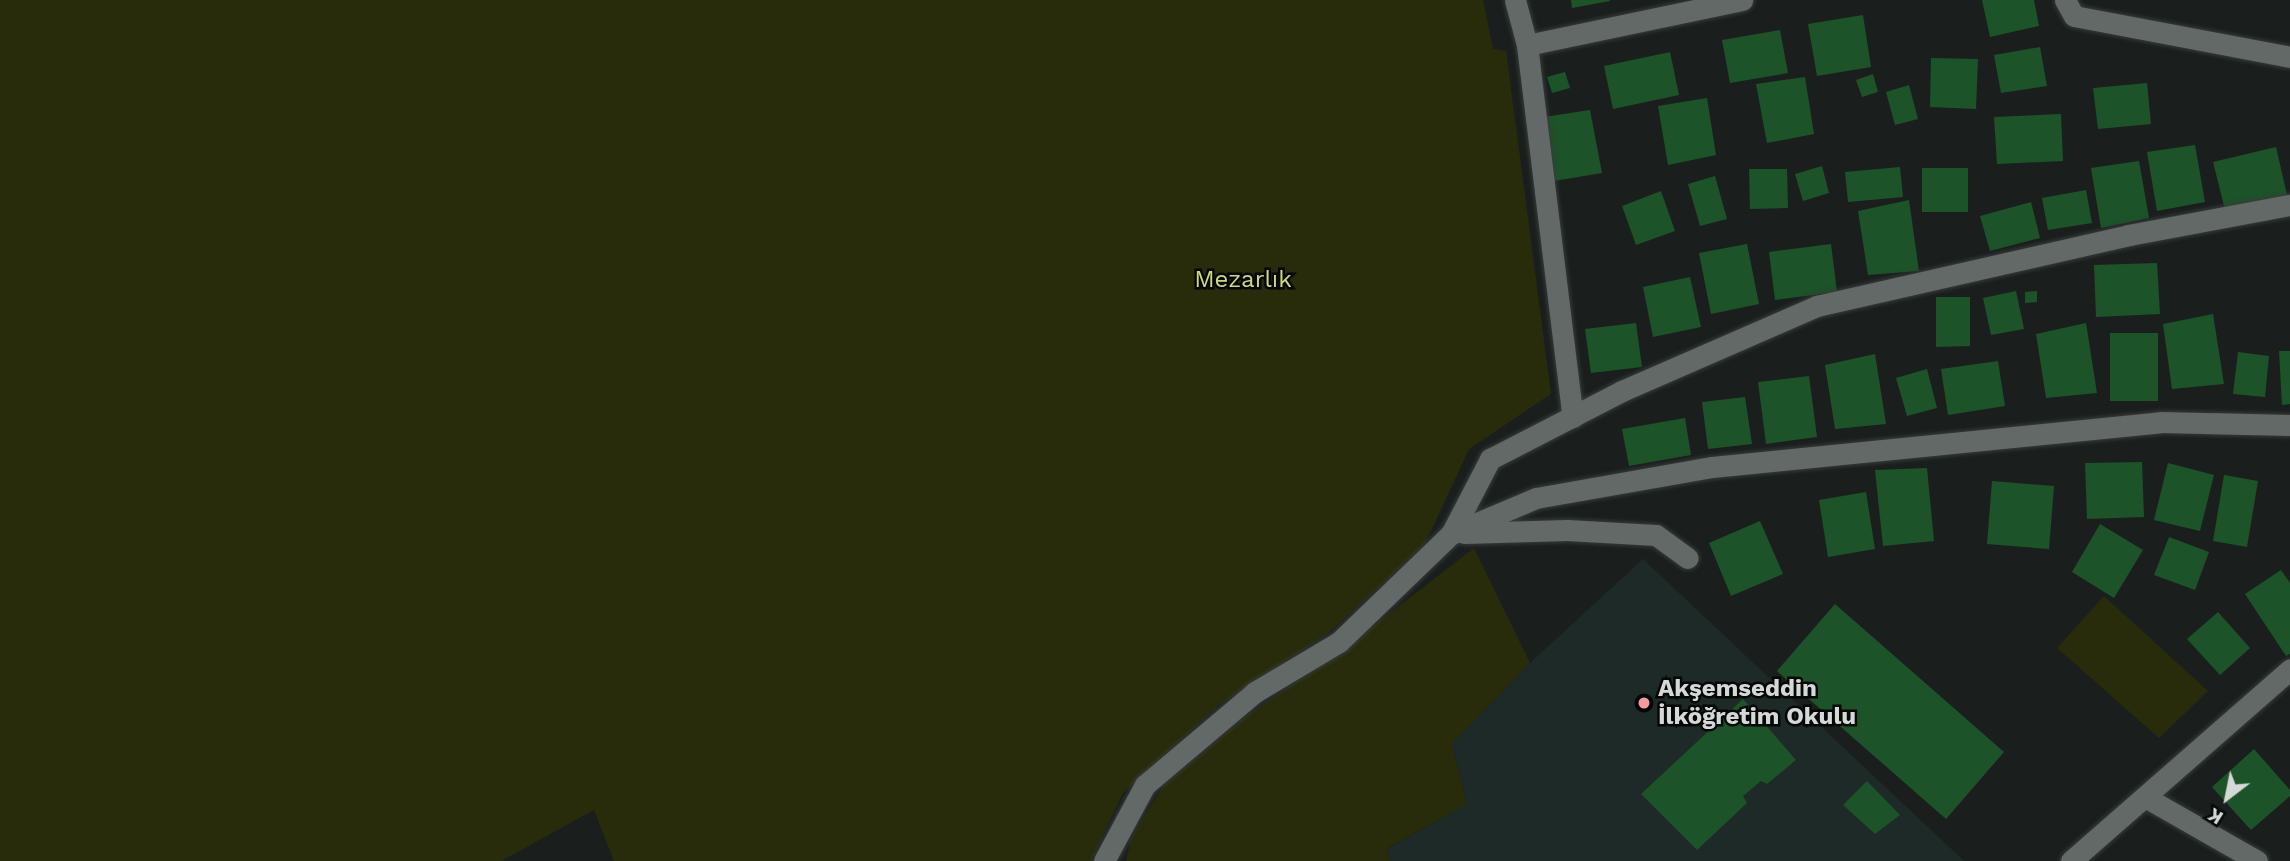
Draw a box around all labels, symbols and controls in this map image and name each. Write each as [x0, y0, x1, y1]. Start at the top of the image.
park label: Mezarlık [1194, 266, 1292, 294]
place label: Akşemseddin İlköğretim Okulu [1658, 675, 1856, 731]
marker: Akşemseddin İlköğretim Okulu [1636, 695, 1652, 711]
north arrow [2192, 763, 2262, 833]
text: K [2204, 803, 2227, 829]

